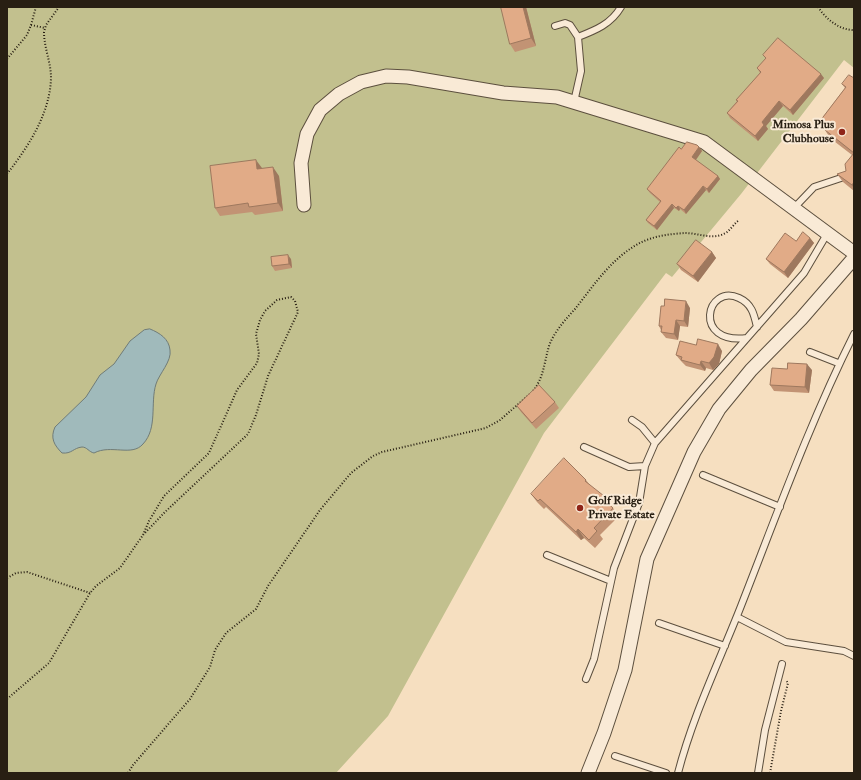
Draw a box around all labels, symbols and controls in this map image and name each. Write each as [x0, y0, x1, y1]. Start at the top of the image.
place label: Mimosa Plus Clubhouse [772, 118, 834, 146]
marker: Mimosa Plus Clubhouse [837, 127, 847, 137]
place label: Golf Ridge Private Estate [588, 494, 655, 522]
marker: Golf Ridge Private Estate [575, 503, 585, 513]

